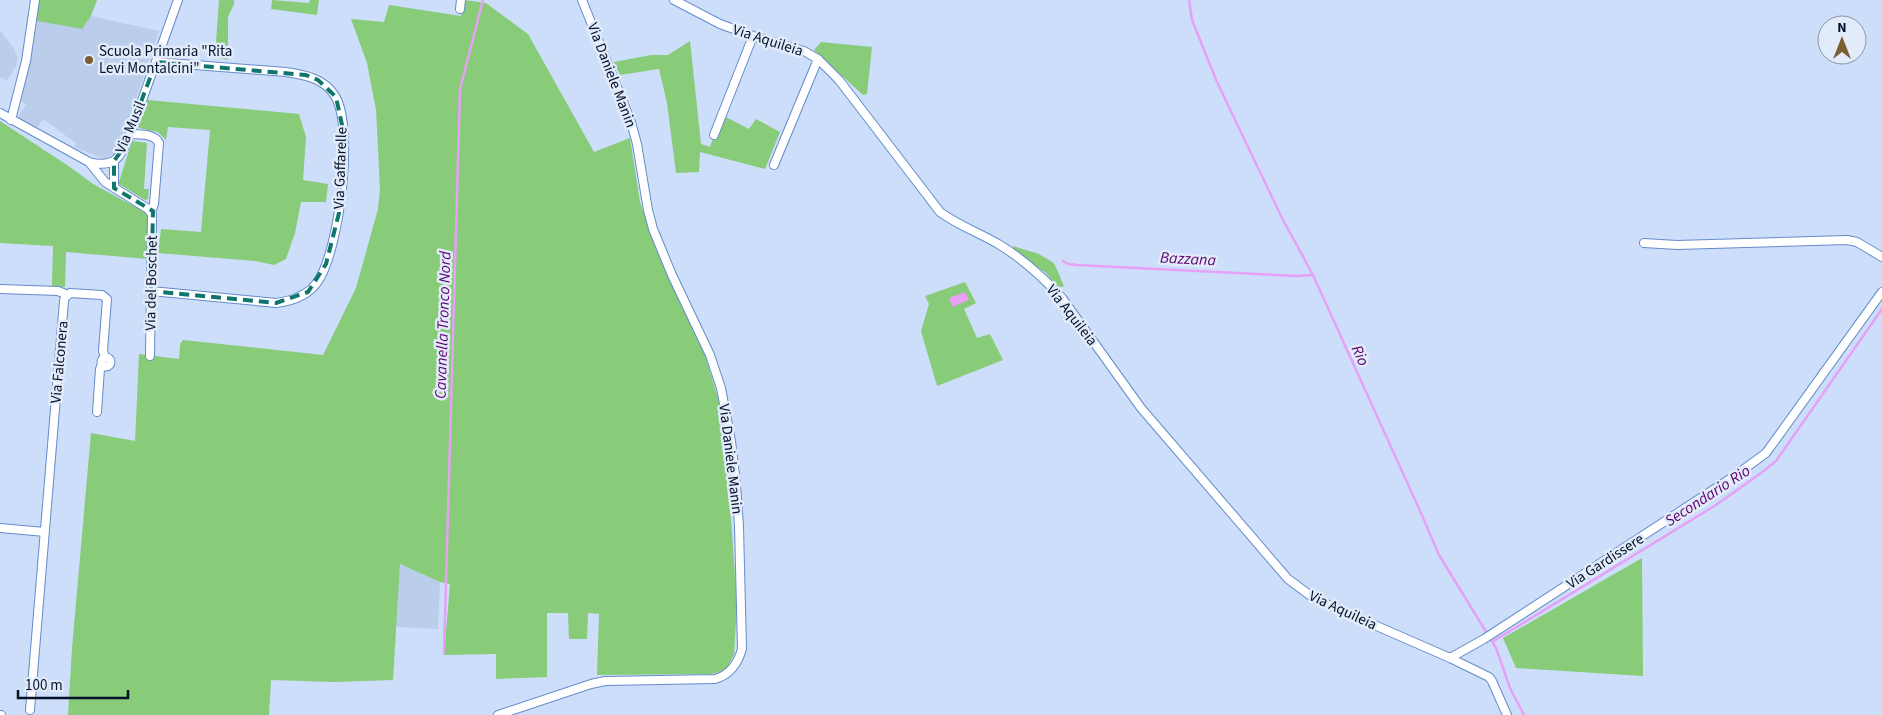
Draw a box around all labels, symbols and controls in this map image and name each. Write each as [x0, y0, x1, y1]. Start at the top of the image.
north arrow [1817, 15, 1867, 65]
text: N [1837, 18, 1847, 38]
street label: Via Aquileia [730, 19, 806, 62]
street label: Via Daniele Manin [582, 20, 641, 131]
place label: Scuola Primaria "Rita Levi Montalcini" [99, 41, 232, 79]
marker: Scuola Primaria "Rita Levi Montalcini" [83, 54, 95, 66]
street label: Via Musil [110, 98, 151, 157]
street label: Via Gaffarelle [329, 127, 352, 210]
street label: Via del Boschet [140, 235, 163, 331]
water label: Bazzana [1159, 247, 1217, 271]
water label: Cavanella Tronco Nord [429, 250, 457, 399]
street label: Via Aquileia [1041, 280, 1102, 350]
street label: Via Falconera [45, 320, 74, 404]
water label: Rio [1346, 341, 1374, 369]
street label: Via Daniele Manin [713, 403, 748, 515]
water label: Secondario Rio [1660, 460, 1755, 532]
street label: Via Gardissere [1562, 529, 1648, 594]
street label: Via Aquileia [1305, 586, 1380, 635]
scale bar [18, 668, 128, 700]
text: 100 m [25, 675, 63, 696]

